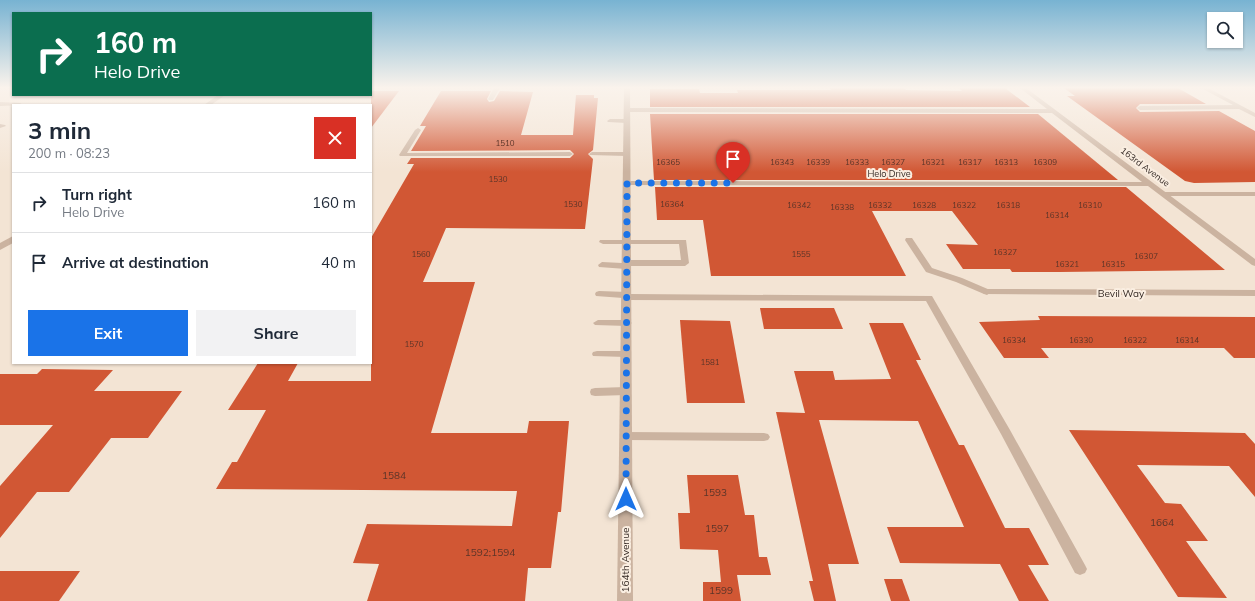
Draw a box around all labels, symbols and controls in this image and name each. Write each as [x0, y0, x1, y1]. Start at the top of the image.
map controls [1207, 12, 1243, 48]
button: search [1207, 12, 1243, 48]
text: 160 m [94, 25, 177, 60]
icon: right [28, 28, 80, 80]
text: Helo Drive [94, 60, 180, 83]
text: 3 min [28, 115, 91, 145]
button: close [314, 117, 356, 159]
house number: 1510 [495, 138, 515, 148]
pin [716, 142, 750, 183]
text: 200 m · 08:23 [28, 145, 110, 161]
street label: 163rd Avenue [1119, 145, 1172, 189]
icon: arrive [722, 148, 744, 170]
house number: 16365 [656, 157, 680, 167]
house number: 16343 [770, 157, 794, 167]
house number: 16339 [806, 157, 830, 167]
house number: 16333 [845, 157, 869, 167]
house number: 16327 [881, 157, 905, 167]
house number: 16321 [921, 157, 945, 167]
house number: 16317 [958, 157, 982, 167]
house number: 16313 [994, 157, 1018, 167]
house number: 16309 [1033, 157, 1057, 167]
street label: Helo Drive [867, 168, 911, 179]
house number: 1530 [488, 174, 508, 184]
text: Turn right [62, 185, 132, 204]
icon: right [28, 192, 50, 214]
text: 160 m [312, 193, 356, 212]
house number: 1530 [563, 199, 583, 209]
house number: 16364 [660, 199, 684, 209]
house number: 16342 [787, 200, 811, 210]
house number: 16332 [868, 200, 892, 210]
house number: 16328 [912, 200, 936, 210]
house number: 16322 [952, 200, 976, 210]
house number: 16318 [996, 200, 1020, 210]
house number: 16310 [1078, 200, 1102, 210]
house number: 16338 [830, 202, 854, 212]
text: Helo Drive [62, 204, 124, 220]
house number: 16314 [1045, 210, 1069, 220]
house number: 16327 [993, 247, 1017, 257]
house number: 1560 [411, 249, 431, 259]
house number: 1555 [791, 249, 811, 259]
house number: 16307 [1134, 251, 1158, 261]
icon: arrive [28, 252, 50, 274]
text: Arrive at destination [62, 253, 209, 272]
text: 40 m [321, 253, 356, 272]
house number: 16321 [1055, 259, 1079, 269]
house number: 16315 [1101, 259, 1125, 269]
street label: Bevil Way [1098, 287, 1145, 300]
button: Exit [28, 310, 188, 356]
button: Share [196, 310, 356, 356]
house number: 16334 [1002, 335, 1026, 345]
house number: 16330 [1069, 335, 1093, 345]
house number: 16322 [1123, 335, 1147, 345]
house number: 16314 [1175, 335, 1199, 345]
house number: 1570 [404, 339, 424, 349]
house number: 1581 [700, 357, 720, 367]
house number: 1584 [382, 469, 406, 482]
position arrow [605, 478, 647, 520]
house number: 1593 [703, 486, 727, 499]
house number: 1664 [1150, 516, 1174, 529]
house number: 1597 [705, 522, 729, 535]
street label: 164th Avenue [619, 528, 632, 592]
house number: 1592;1594 [465, 546, 515, 559]
house number: 1599 [709, 584, 733, 597]

